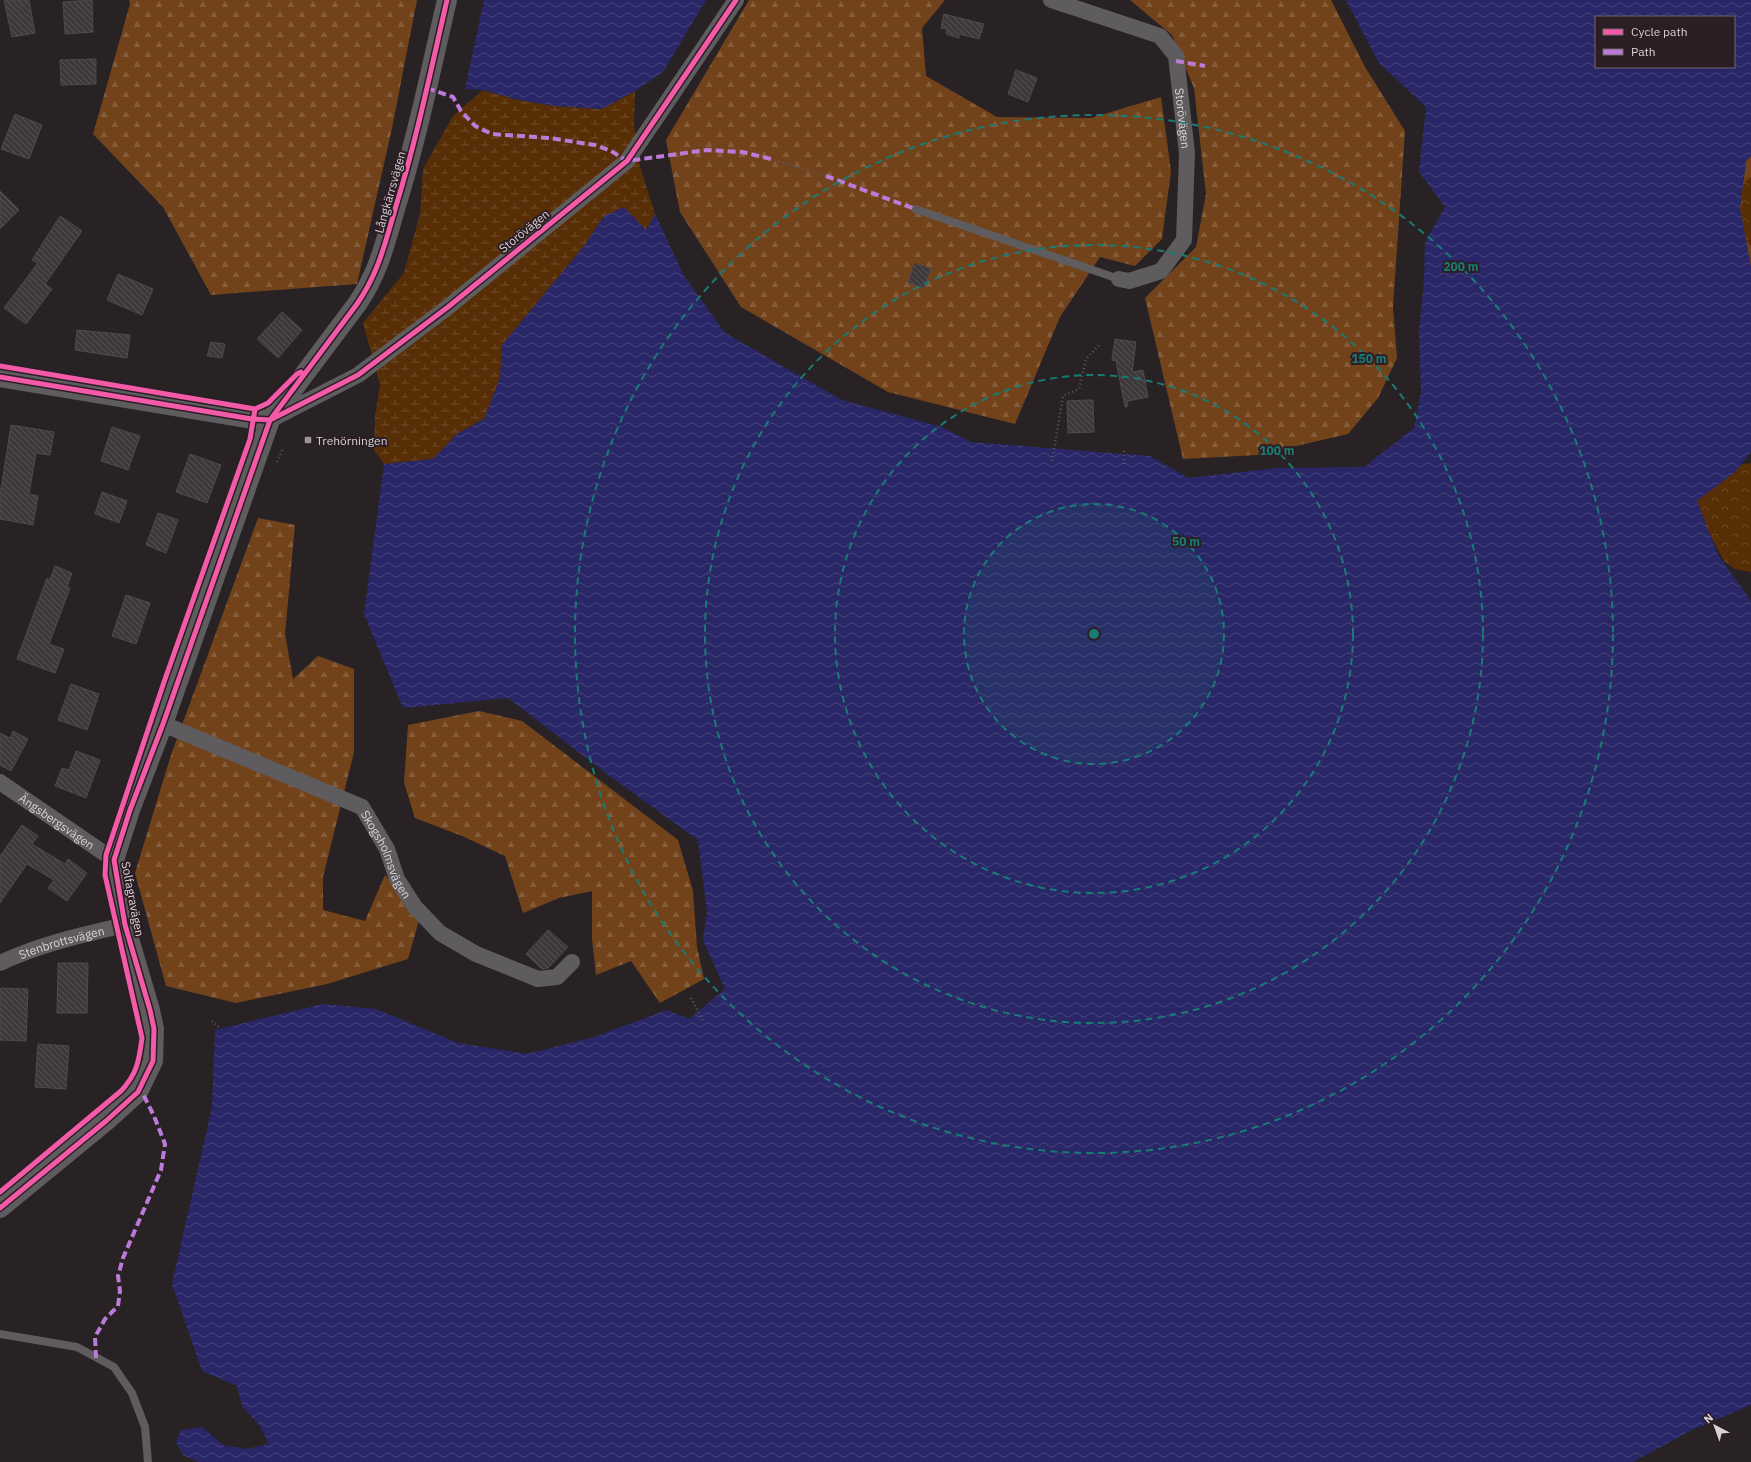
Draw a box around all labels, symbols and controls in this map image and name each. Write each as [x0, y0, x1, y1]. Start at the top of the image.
legend [1595, 16, 1735, 68]
text: Cycle path [1631, 24, 1688, 39]
text: Path [1631, 44, 1656, 59]
street label: Storövägen [1172, 87, 1194, 149]
street label: Långkärrsvägen [371, 149, 409, 235]
street label: Storövägen [496, 206, 552, 256]
text: 200 m [1443, 259, 1479, 274]
text: 150 m [1351, 351, 1387, 366]
place label: Trehörningen [316, 433, 388, 448]
marker: Trehörningen [303, 435, 313, 445]
text: 100 m [1259, 443, 1295, 458]
text: 50 m [1172, 534, 1200, 549]
centre of rings [1087, 627, 1101, 641]
street label: Ängsbergsvägen [16, 790, 98, 852]
street label: Skogsholmsvägen [358, 807, 415, 901]
street label: Solfagravägen [118, 860, 148, 938]
street label: Stenbrottsvägen [16, 923, 106, 962]
north arrow [1695, 1406, 1735, 1446]
text: N [1701, 1411, 1716, 1426]

